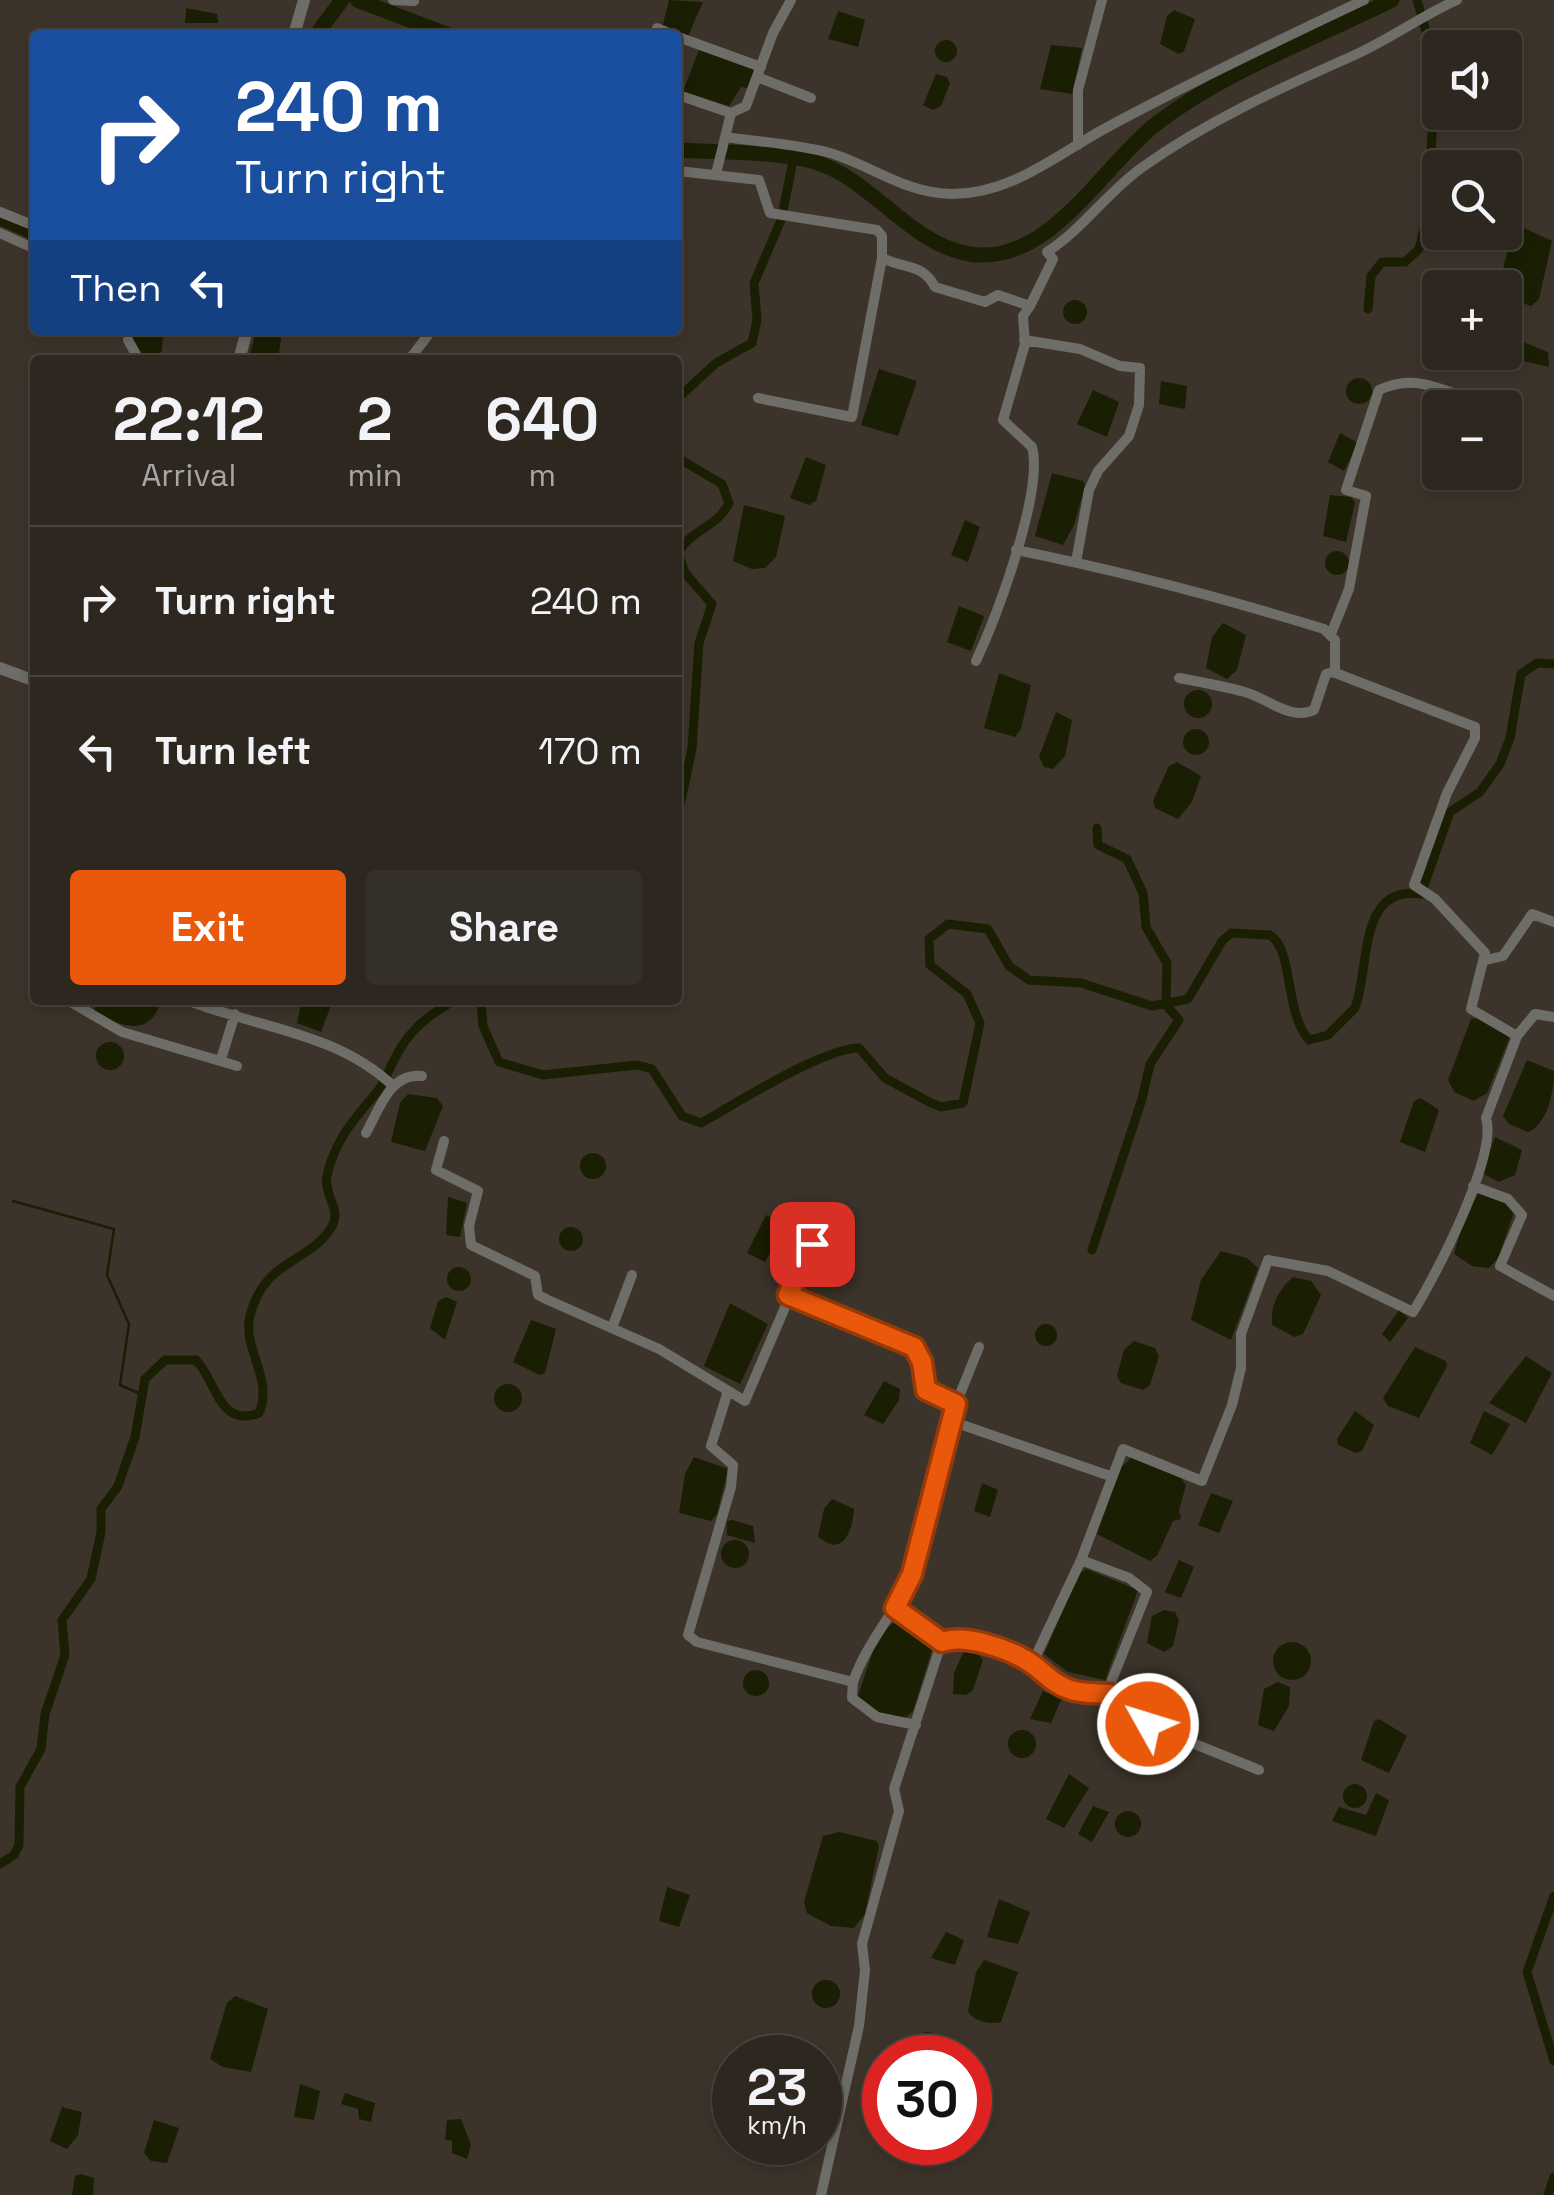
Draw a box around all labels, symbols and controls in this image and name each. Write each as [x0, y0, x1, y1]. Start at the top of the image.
map controls [1422, 30, 1522, 490]
button: sound [1422, 30, 1522, 130]
text: 240 m [235, 62, 443, 151]
icon: right [70, 70, 200, 200]
text: Turn right [235, 149, 446, 206]
button: search [1422, 150, 1522, 250]
icon: left [181, 260, 236, 315]
text: Then [70, 264, 161, 312]
button: + [1422, 270, 1522, 370]
text: 22:12 [113, 381, 265, 458]
text: 2 [357, 381, 393, 458]
text: 640 [485, 381, 599, 458]
button: − [1422, 390, 1522, 490]
text: Arrival [141, 455, 236, 495]
text: min [347, 455, 402, 495]
text: m [528, 455, 556, 495]
icon: right [70, 574, 125, 629]
text: Turn right [155, 577, 336, 625]
text: 240 m [530, 577, 642, 625]
icon: left [70, 724, 125, 779]
text: Turn left [155, 727, 311, 775]
text: 170 m [538, 727, 642, 775]
button: Exit [70, 870, 346, 985]
button: Share [366, 870, 642, 985]
pin [770, 1202, 855, 1287]
icon: arrive [785, 1217, 840, 1272]
position arrow [1096, 1672, 1200, 1776]
speed limit sign: 30 [862, 2035, 992, 2165]
text: 23 [747, 2056, 807, 2120]
text: km/h [747, 2109, 807, 2141]

